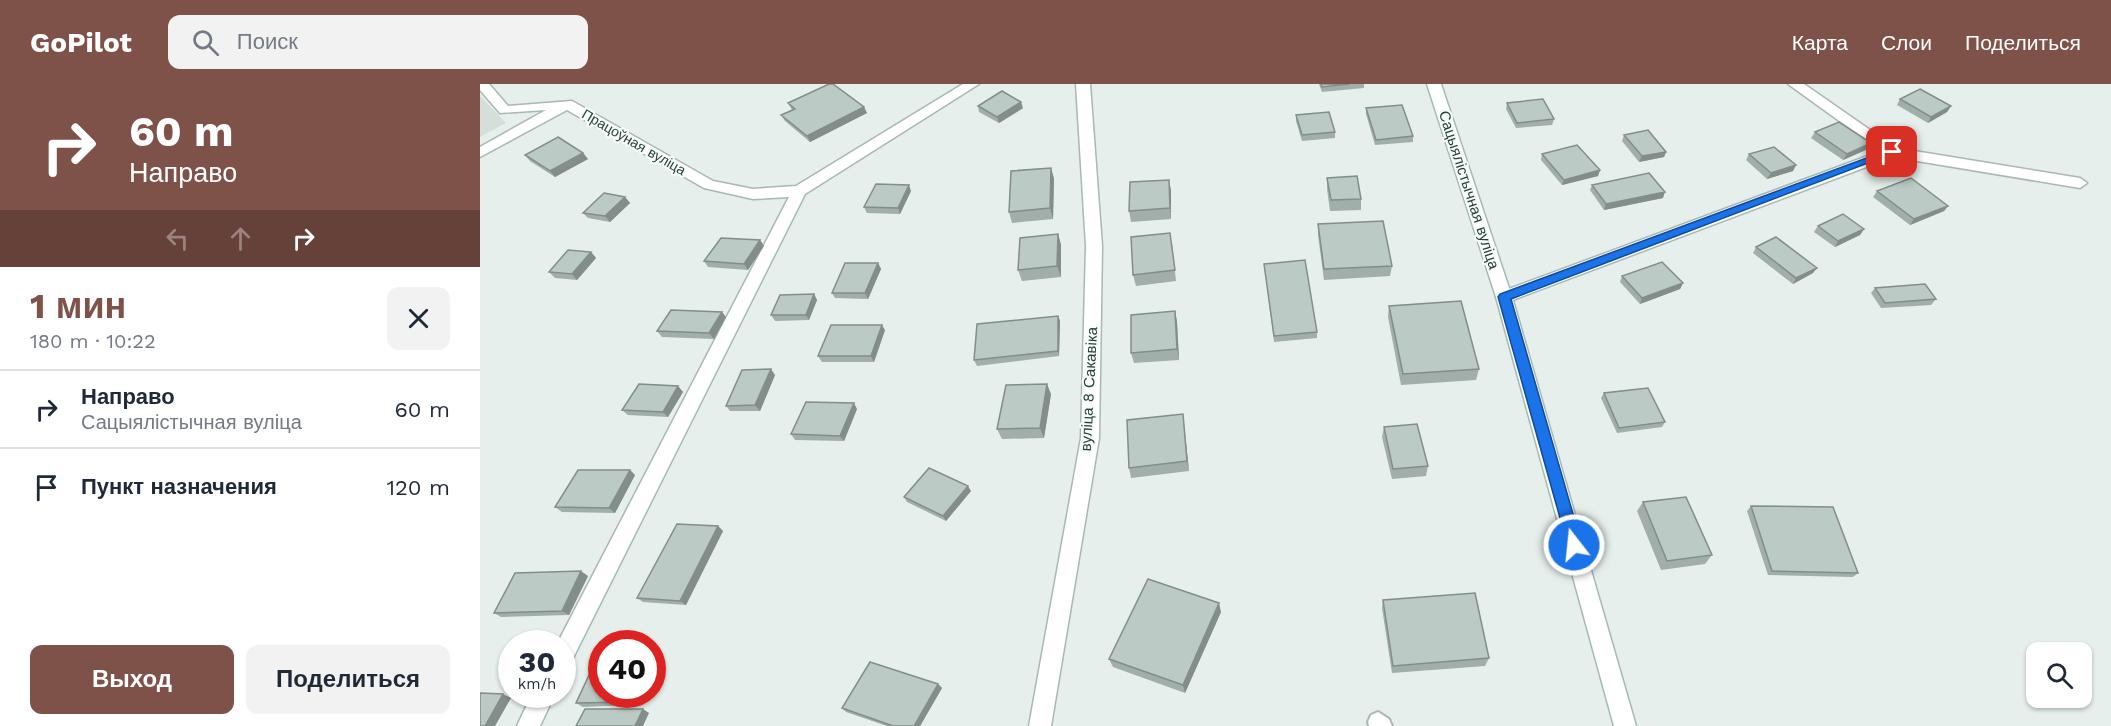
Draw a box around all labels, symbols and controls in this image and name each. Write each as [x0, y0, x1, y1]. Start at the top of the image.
search box [168, 15, 588, 69]
text: GoPilot [30, 26, 132, 59]
icon: search [189, 26, 222, 59]
text: Поиск [237, 29, 298, 54]
text: Карта [1792, 30, 1848, 55]
text: Слои [1881, 30, 1932, 55]
text: Поделиться [1965, 30, 2081, 55]
street label: Працоўная вуліца [579, 106, 689, 178]
text: 60 m [129, 107, 233, 156]
icon: right [30, 108, 108, 186]
street label: Сацыялістычная вуліца [1435, 108, 1503, 272]
pin [1866, 126, 1917, 177]
icon: arrive [1875, 135, 1908, 168]
text: Направо [129, 157, 237, 189]
icon: left [161, 222, 194, 255]
icon: ahead [224, 222, 257, 255]
icon: right [287, 222, 320, 255]
text: 1 мин [30, 285, 126, 327]
button: close [387, 287, 450, 350]
street label: вуліца 8 Сакавіка [1077, 326, 1101, 452]
text: 180 m · 10:22 [30, 329, 156, 353]
text: Направо [81, 384, 175, 409]
icon: right [30, 393, 63, 426]
text: 60 m [394, 397, 450, 422]
text: Сацыялістычная вуліца [81, 410, 302, 434]
icon: arrive [30, 471, 63, 504]
text: Пункт назначения [81, 474, 277, 499]
text: 120 m [386, 475, 450, 500]
position arrow [1542, 513, 1606, 577]
speed limit sign: 40 [588, 630, 666, 708]
map controls [2026, 642, 2092, 708]
button: search [2026, 642, 2092, 708]
text: 30 [518, 644, 556, 679]
button: Выход [30, 645, 234, 714]
button: Поделиться [246, 645, 450, 714]
text: km/h [518, 675, 556, 693]

